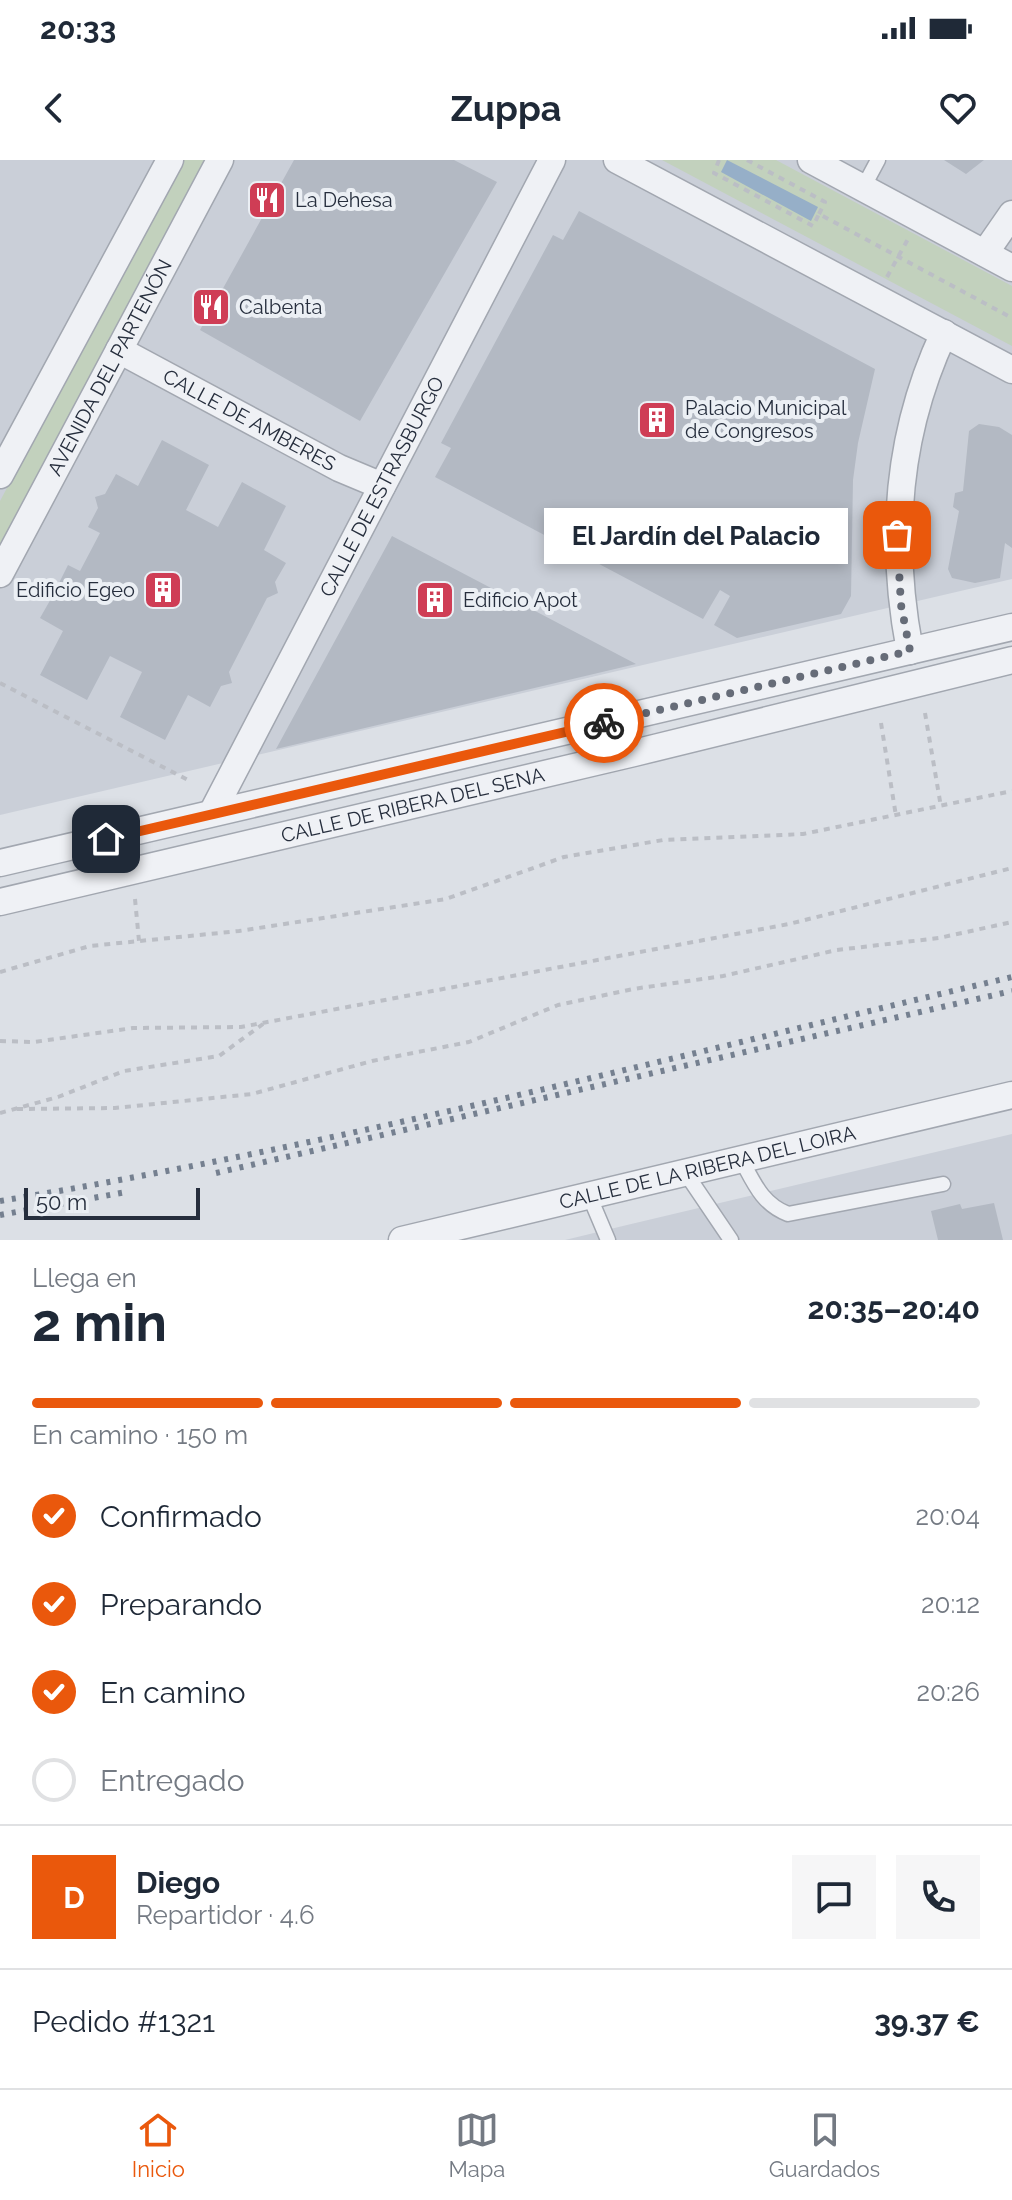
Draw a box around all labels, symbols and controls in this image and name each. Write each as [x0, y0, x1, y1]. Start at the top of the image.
text: 20:33 [40, 11, 116, 46]
icon: back [32, 86, 76, 130]
icon: heart [936, 86, 980, 130]
text: Zuppa [451, 87, 561, 129]
restaurant icon: La Dehesa [246, 179, 288, 221]
place label: La Dehesa [295, 188, 393, 212]
street label: AVENIDA DEL PARTENÓN [43, 255, 177, 480]
restaurant icon: Calbenta [190, 286, 232, 328]
place label: Calbenta [239, 295, 322, 319]
street label: CALLE DE AMBERES [159, 364, 340, 476]
street label: CALLE DE ESTRASBURGO [315, 372, 449, 601]
place label: Palacio Municipal de Congresos [685, 396, 847, 443]
building icon: Palacio Municipal de Congresos [636, 399, 678, 441]
pin [863, 501, 931, 569]
callout: El Jardín del Palacio [545, 507, 849, 563]
icon: bag [875, 513, 919, 557]
text: El Jardín del Palacio [572, 521, 820, 551]
building icon: Edificio Egeo [142, 569, 184, 611]
place label: Edificio Egeo [16, 578, 135, 602]
building icon: Edificio Apot [414, 579, 456, 621]
place label: Edificio Apot [463, 588, 578, 612]
courier [564, 683, 644, 763]
icon: bike [582, 701, 626, 745]
street label: CALLE DE RIBERA DEL SENA [279, 762, 547, 848]
pin [72, 805, 140, 873]
icon: home [84, 817, 128, 861]
street label: CALLE DE LA RIBERA DEL LOIRA [557, 1120, 859, 1214]
scale bar [24, 1184, 200, 1220]
text: 50 m [36, 1189, 87, 1215]
text: Llega en [32, 1263, 137, 1293]
text: 20:35–20:40 [808, 1291, 980, 1326]
text: 2 min [32, 1292, 167, 1353]
text: En camino · 150 m [32, 1420, 248, 1450]
icon: check [32, 1494, 76, 1538]
text: Confirmado [100, 1499, 262, 1534]
text: 20:04 [916, 1501, 980, 1531]
icon: check [32, 1582, 76, 1626]
text: Preparando [100, 1587, 262, 1622]
text: 20:12 [921, 1589, 980, 1619]
icon: check [32, 1670, 76, 1714]
text: En camino [100, 1675, 246, 1710]
text: 20:26 [916, 1677, 980, 1707]
text: Entregado [100, 1763, 245, 1798]
button: chat [792, 1855, 876, 1939]
button: phone [896, 1855, 980, 1939]
text: Diego [136, 1865, 220, 1900]
text: D [63, 1880, 85, 1915]
text: Repartidor · 4.6 [136, 1900, 315, 1930]
text: Pedido #1321 [32, 2004, 215, 2039]
text: 39.37 € [874, 2004, 980, 2039]
tab: Inicio [132, 2108, 185, 2182]
tab: Mapa [448, 2108, 505, 2182]
tab: Guardados [769, 2108, 880, 2182]

